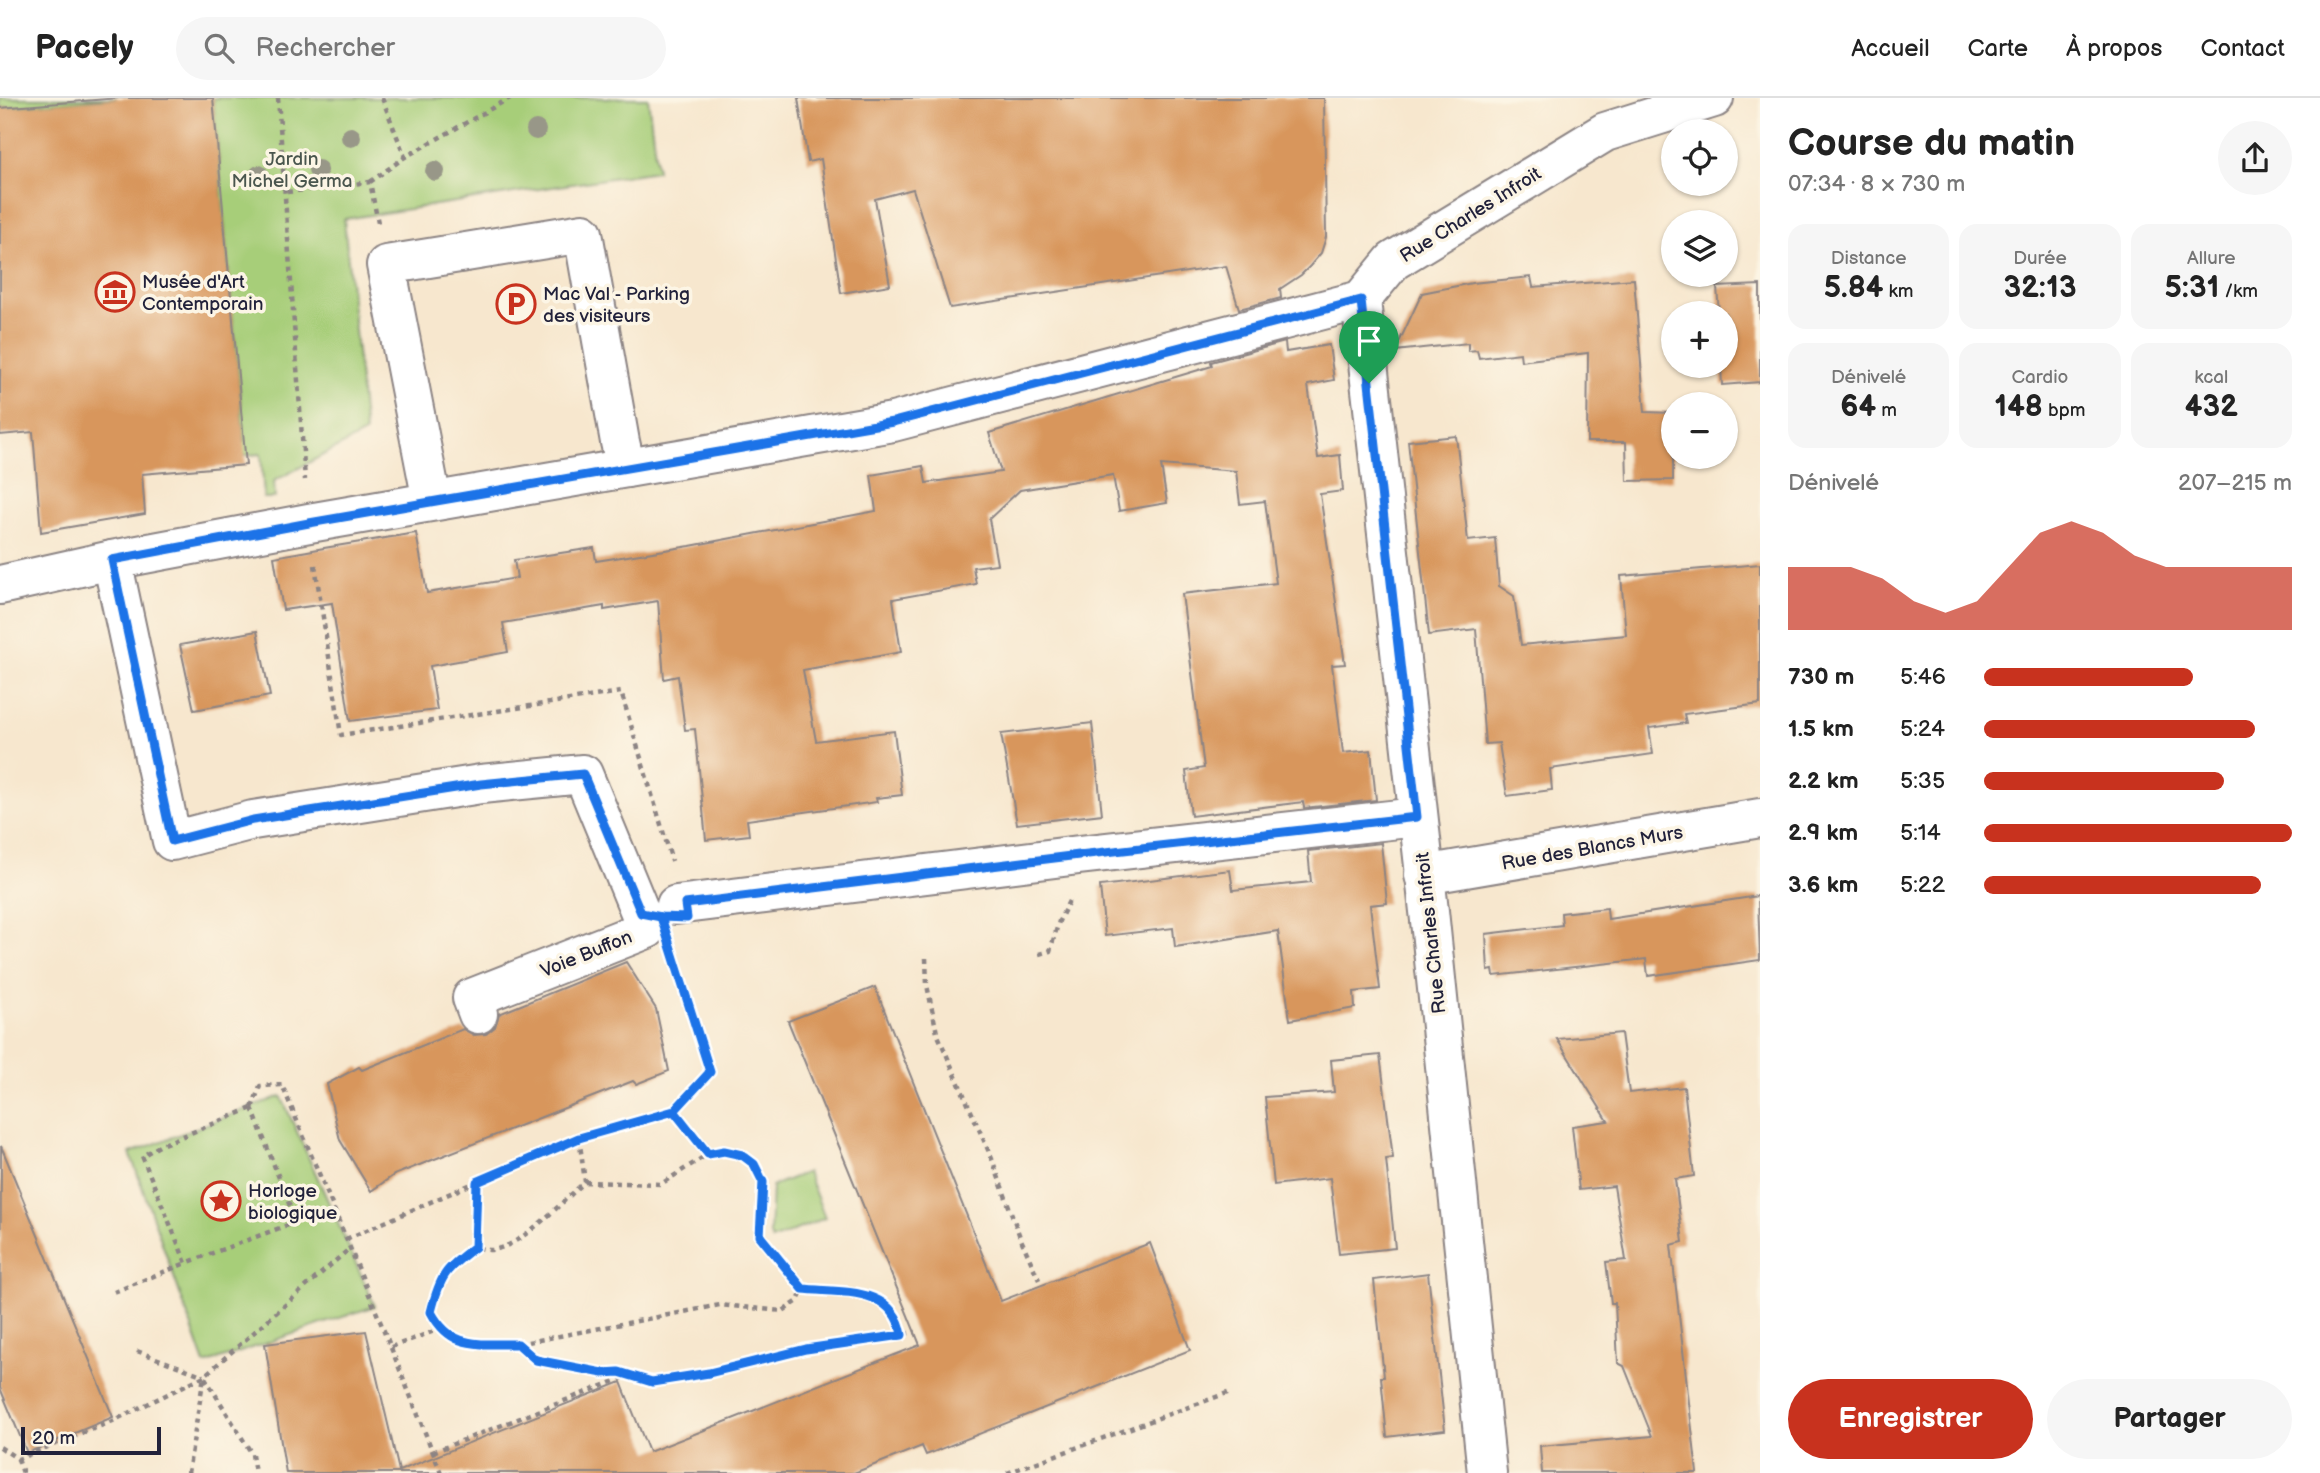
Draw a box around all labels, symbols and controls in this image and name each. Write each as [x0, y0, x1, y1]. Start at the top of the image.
search box [176, 17, 666, 80]
text: Pacely [35, 28, 134, 68]
icon: search [200, 29, 238, 67]
text: Rechercher [256, 33, 395, 64]
text: Accueil [1851, 34, 1930, 63]
text: Carte [1968, 34, 2028, 63]
text: À propos [2066, 34, 2162, 63]
text: Contact [2200, 34, 2285, 63]
map controls [1661, 119, 1738, 469]
button: locate [1661, 119, 1738, 196]
text: Course du matin [1788, 121, 2075, 166]
button: share [2218, 121, 2292, 195]
park label: Jardin Michel Germa [232, 148, 352, 193]
street label: Rue Charles Infroit [1396, 162, 1546, 268]
text: 07:34 · 8 × 730 m [1788, 170, 1965, 198]
button: layers [1661, 210, 1738, 287]
text: Distance [1831, 247, 1907, 270]
text: Durée [2013, 247, 2067, 270]
text: Allure [2187, 247, 2236, 270]
text: 5.84 [1824, 270, 1883, 306]
text: 32:13 [2004, 270, 2076, 306]
text: 5:31 [2165, 270, 2219, 306]
museum icon: Musée d'Art Contemporain [94, 271, 136, 313]
place label: Musée d'Art Contemporain [142, 271, 263, 316]
text: km [1883, 280, 1914, 303]
text: /km [2219, 280, 2258, 303]
parking icon: Mac Val - Parking des visiteurs [495, 283, 537, 325]
place label: Mac Val - Parking des visiteurs [543, 283, 690, 328]
button: + [1661, 301, 1738, 378]
pin [1339, 311, 1399, 383]
icon: arrive [1350, 322, 1388, 360]
text: Dénivelé [1831, 366, 1906, 389]
text: Cardio [2012, 366, 2068, 389]
text: kcal [2194, 366, 2228, 389]
text: 64 [1840, 389, 1876, 425]
text: 148 [1995, 389, 2043, 425]
text: 432 [2185, 389, 2238, 425]
button: − [1661, 392, 1738, 469]
text: m [1876, 399, 1897, 422]
text: bpm [2043, 399, 2085, 422]
text: Dénivelé [1788, 469, 1879, 497]
text: 207–215 m [2178, 469, 2292, 497]
text: 730 m [1788, 663, 1854, 691]
text: 5:46 [1900, 663, 1946, 691]
text: 1.5 km [1788, 715, 1854, 743]
text: 5:24 [1900, 715, 1945, 743]
text: 2.2 km [1788, 767, 1859, 795]
text: 5:35 [1900, 767, 1945, 795]
text: 2.9 km [1788, 819, 1858, 847]
text: 5:14 [1900, 819, 1941, 847]
street label: Rue des Blancs Murs [1500, 821, 1685, 876]
street label: Rue Charles Infroit [1412, 851, 1451, 1015]
text: 3.6 km [1788, 871, 1858, 899]
text: 5:22 [1900, 871, 1945, 899]
street label: Voie Buffon [537, 926, 636, 983]
place icon: Horloge biologique [200, 1180, 242, 1222]
place label: Horloge biologique [248, 1180, 337, 1225]
button: Enregistrer [1788, 1379, 2033, 1459]
button: Partager [2047, 1379, 2292, 1459]
scale bar [21, 1424, 161, 1456]
text: 20 m [32, 1427, 75, 1450]

